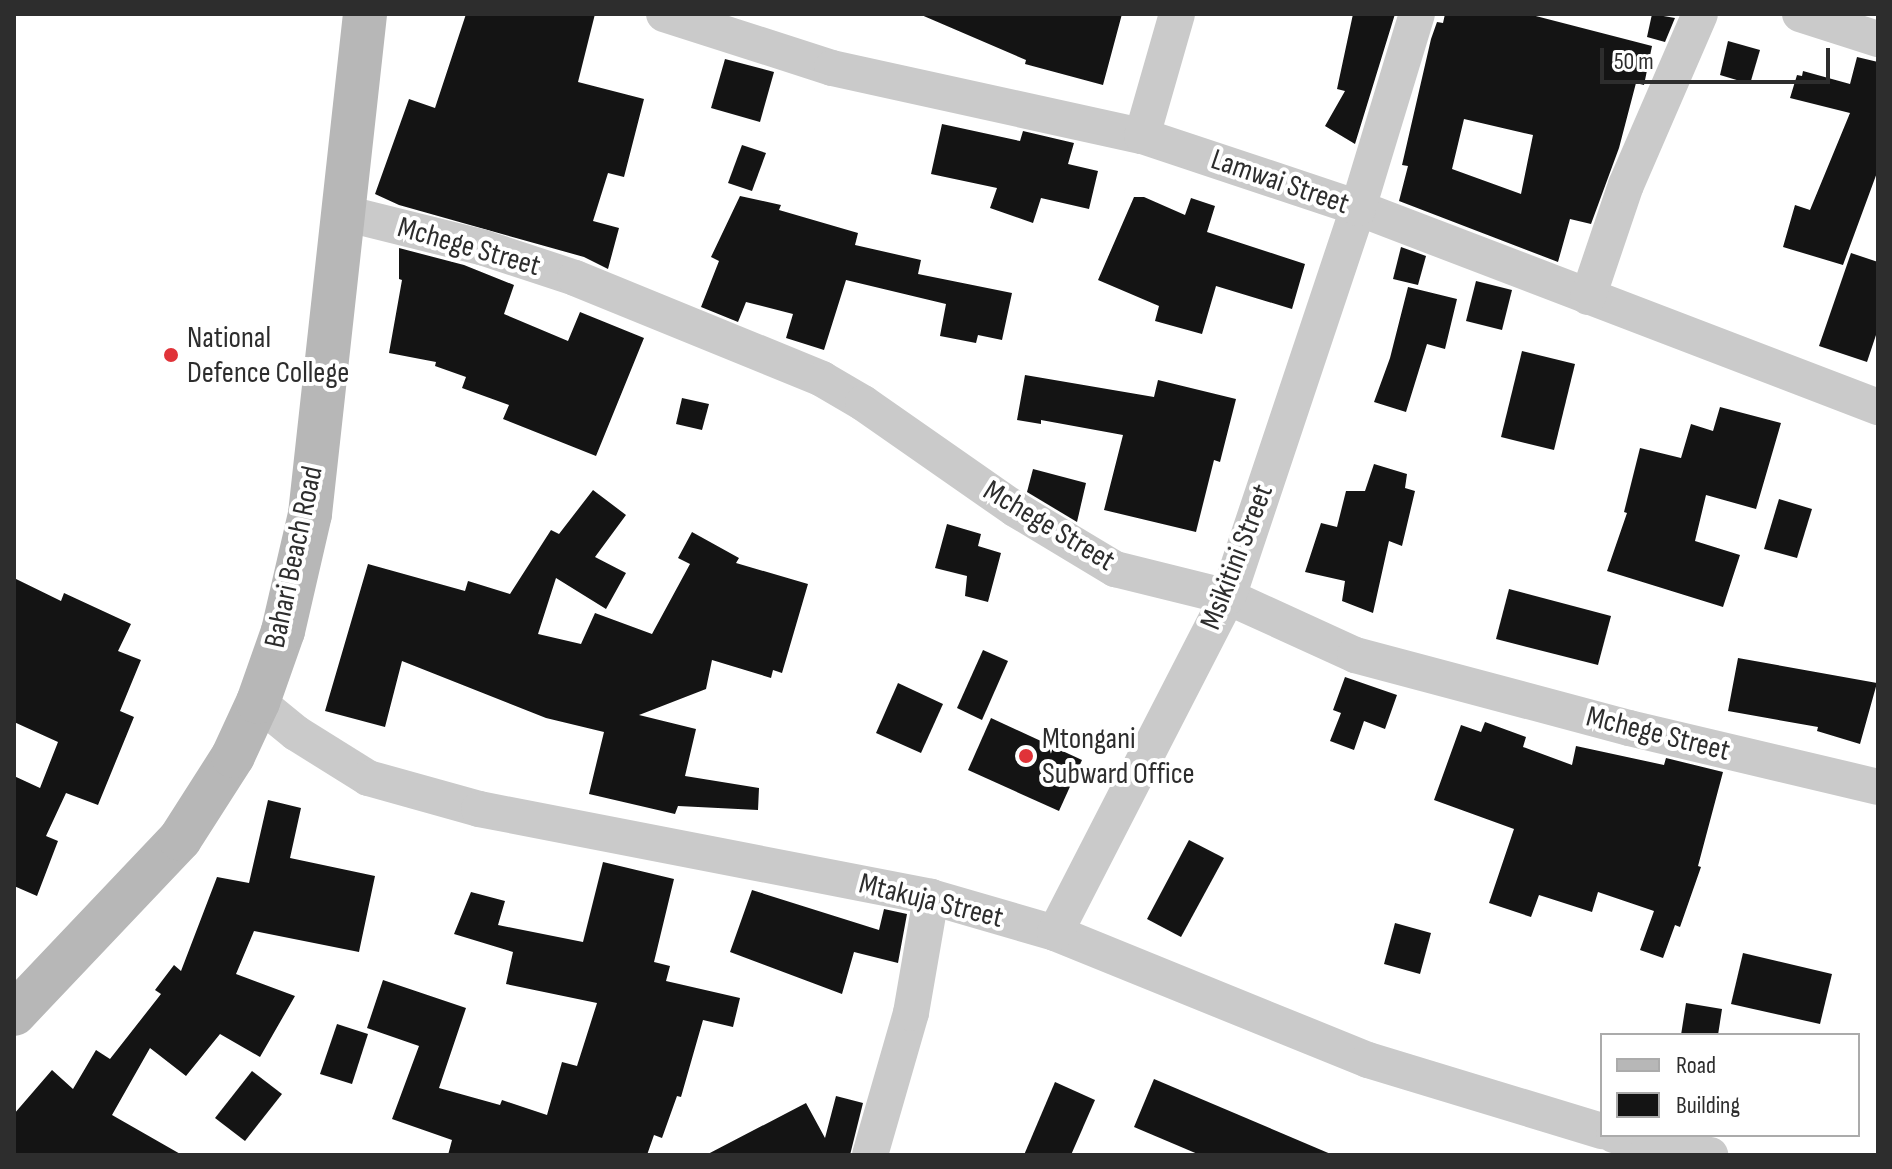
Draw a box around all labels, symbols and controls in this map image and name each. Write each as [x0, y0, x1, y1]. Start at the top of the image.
scale bar [1604, 32, 1834, 82]
text: 50 m [1614, 47, 1654, 76]
street label: Lamwai Street [1206, 142, 1354, 222]
street label: Mchege Street [394, 209, 544, 285]
place label: National Defence College [187, 320, 349, 390]
marker: National Defence College [162, 346, 180, 364]
street label: Bahari Beach Road [257, 463, 331, 651]
street label: Mchege Street [977, 473, 1121, 579]
street label: Msikitini Street [1193, 479, 1281, 635]
street label: Mchege Street [1582, 699, 1734, 769]
place label: Mtongani Subward Office [1042, 721, 1195, 792]
marker: Mtongani Subward Office [1017, 747, 1035, 765]
street label: Mtakuja Street [855, 866, 1007, 936]
legend [1600, 1033, 1860, 1137]
text: Road [1676, 1051, 1716, 1080]
text: Building [1676, 1091, 1740, 1120]

